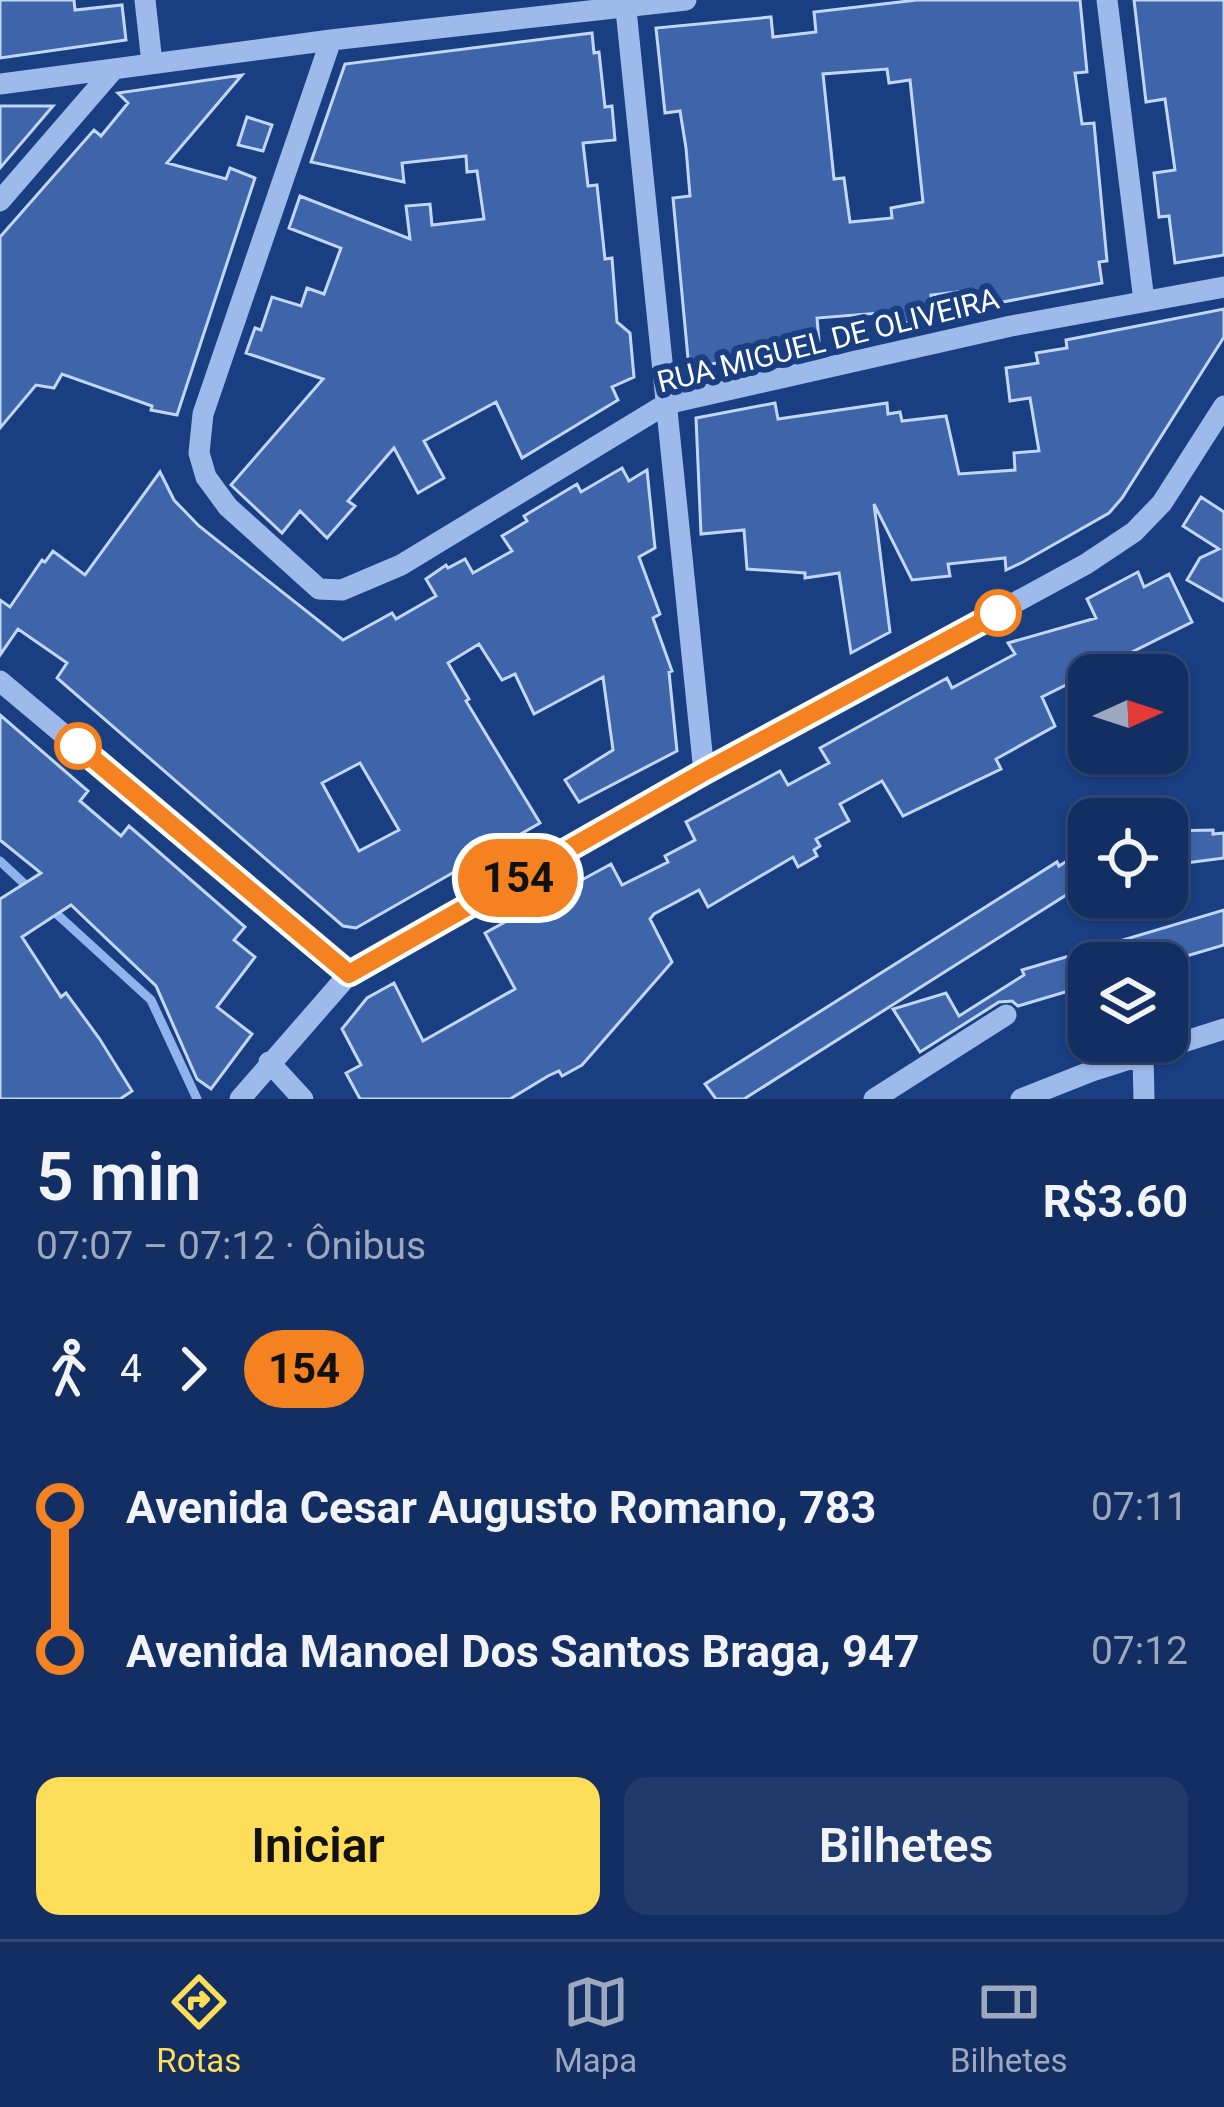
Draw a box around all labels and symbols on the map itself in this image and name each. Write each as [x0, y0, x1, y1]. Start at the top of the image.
street label: RUA MIGUEL DE OLIVEIRA [653, 280, 1003, 399]
unlabelled marker [976, 591, 1020, 635]
north arrow [1068, 654, 1188, 774]
unlabelled marker [56, 724, 100, 768]
line badge: 154 [449, 839, 587, 917]

